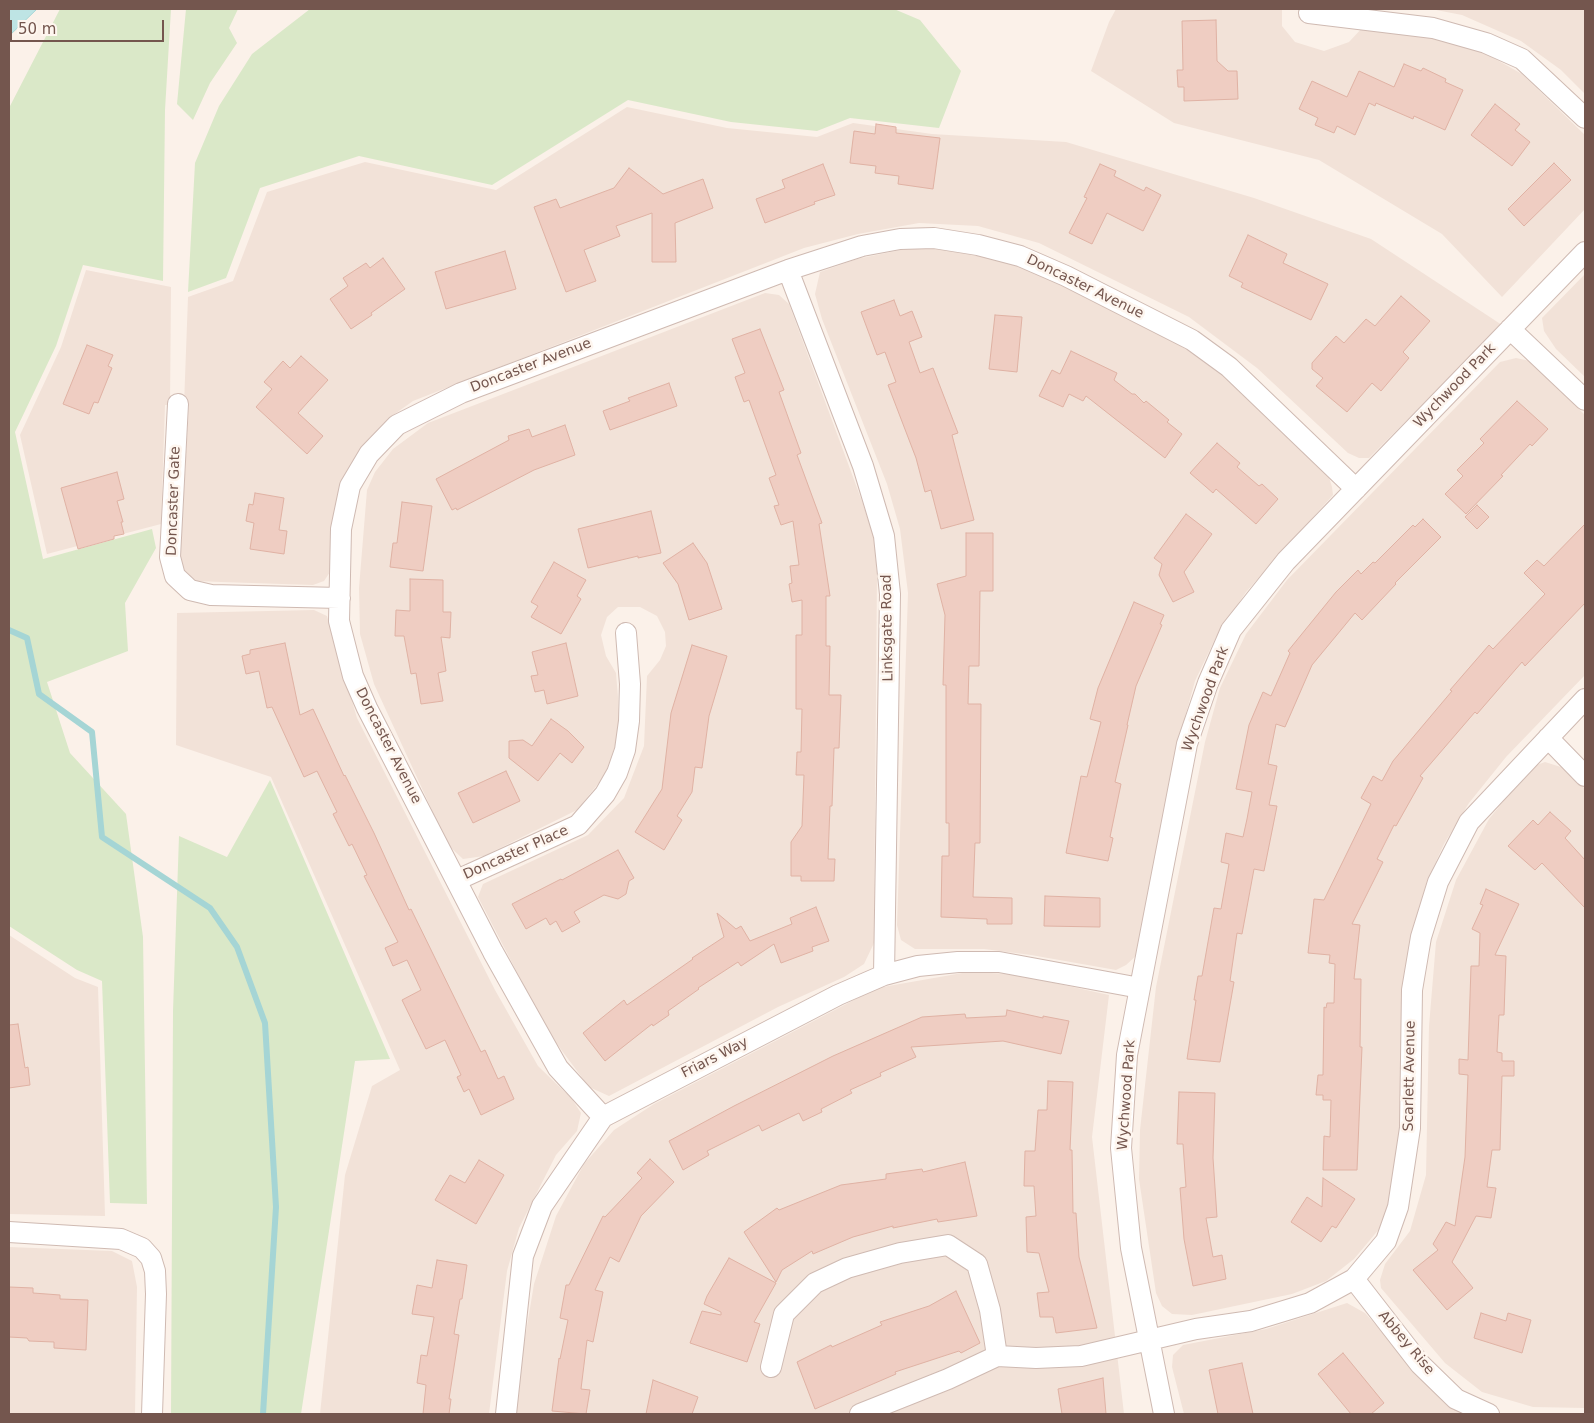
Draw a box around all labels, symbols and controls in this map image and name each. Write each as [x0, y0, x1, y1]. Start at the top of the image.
scale bar [12, 10, 166, 42]
text: 50 m [18, 20, 56, 38]
street label: Doncaster Avenue [1024, 251, 1146, 323]
street label: Doncaster Avenue [468, 335, 594, 397]
street label: Wychwood Park [1411, 340, 1499, 432]
street label: Doncaster Gate [164, 446, 184, 556]
street label: Linksgate Road [879, 574, 897, 682]
street label: Wychwood Park [1179, 644, 1233, 754]
street label: Doncaster Avenue [351, 685, 425, 807]
street label: Doncaster Place [461, 822, 571, 884]
street label: Scarlett Avenue [1401, 1020, 1419, 1132]
street label: Friars Way [679, 1034, 751, 1082]
street label: Wychwood Park [1115, 1039, 1139, 1151]
street label: Abbey Rise [1374, 1308, 1438, 1378]

